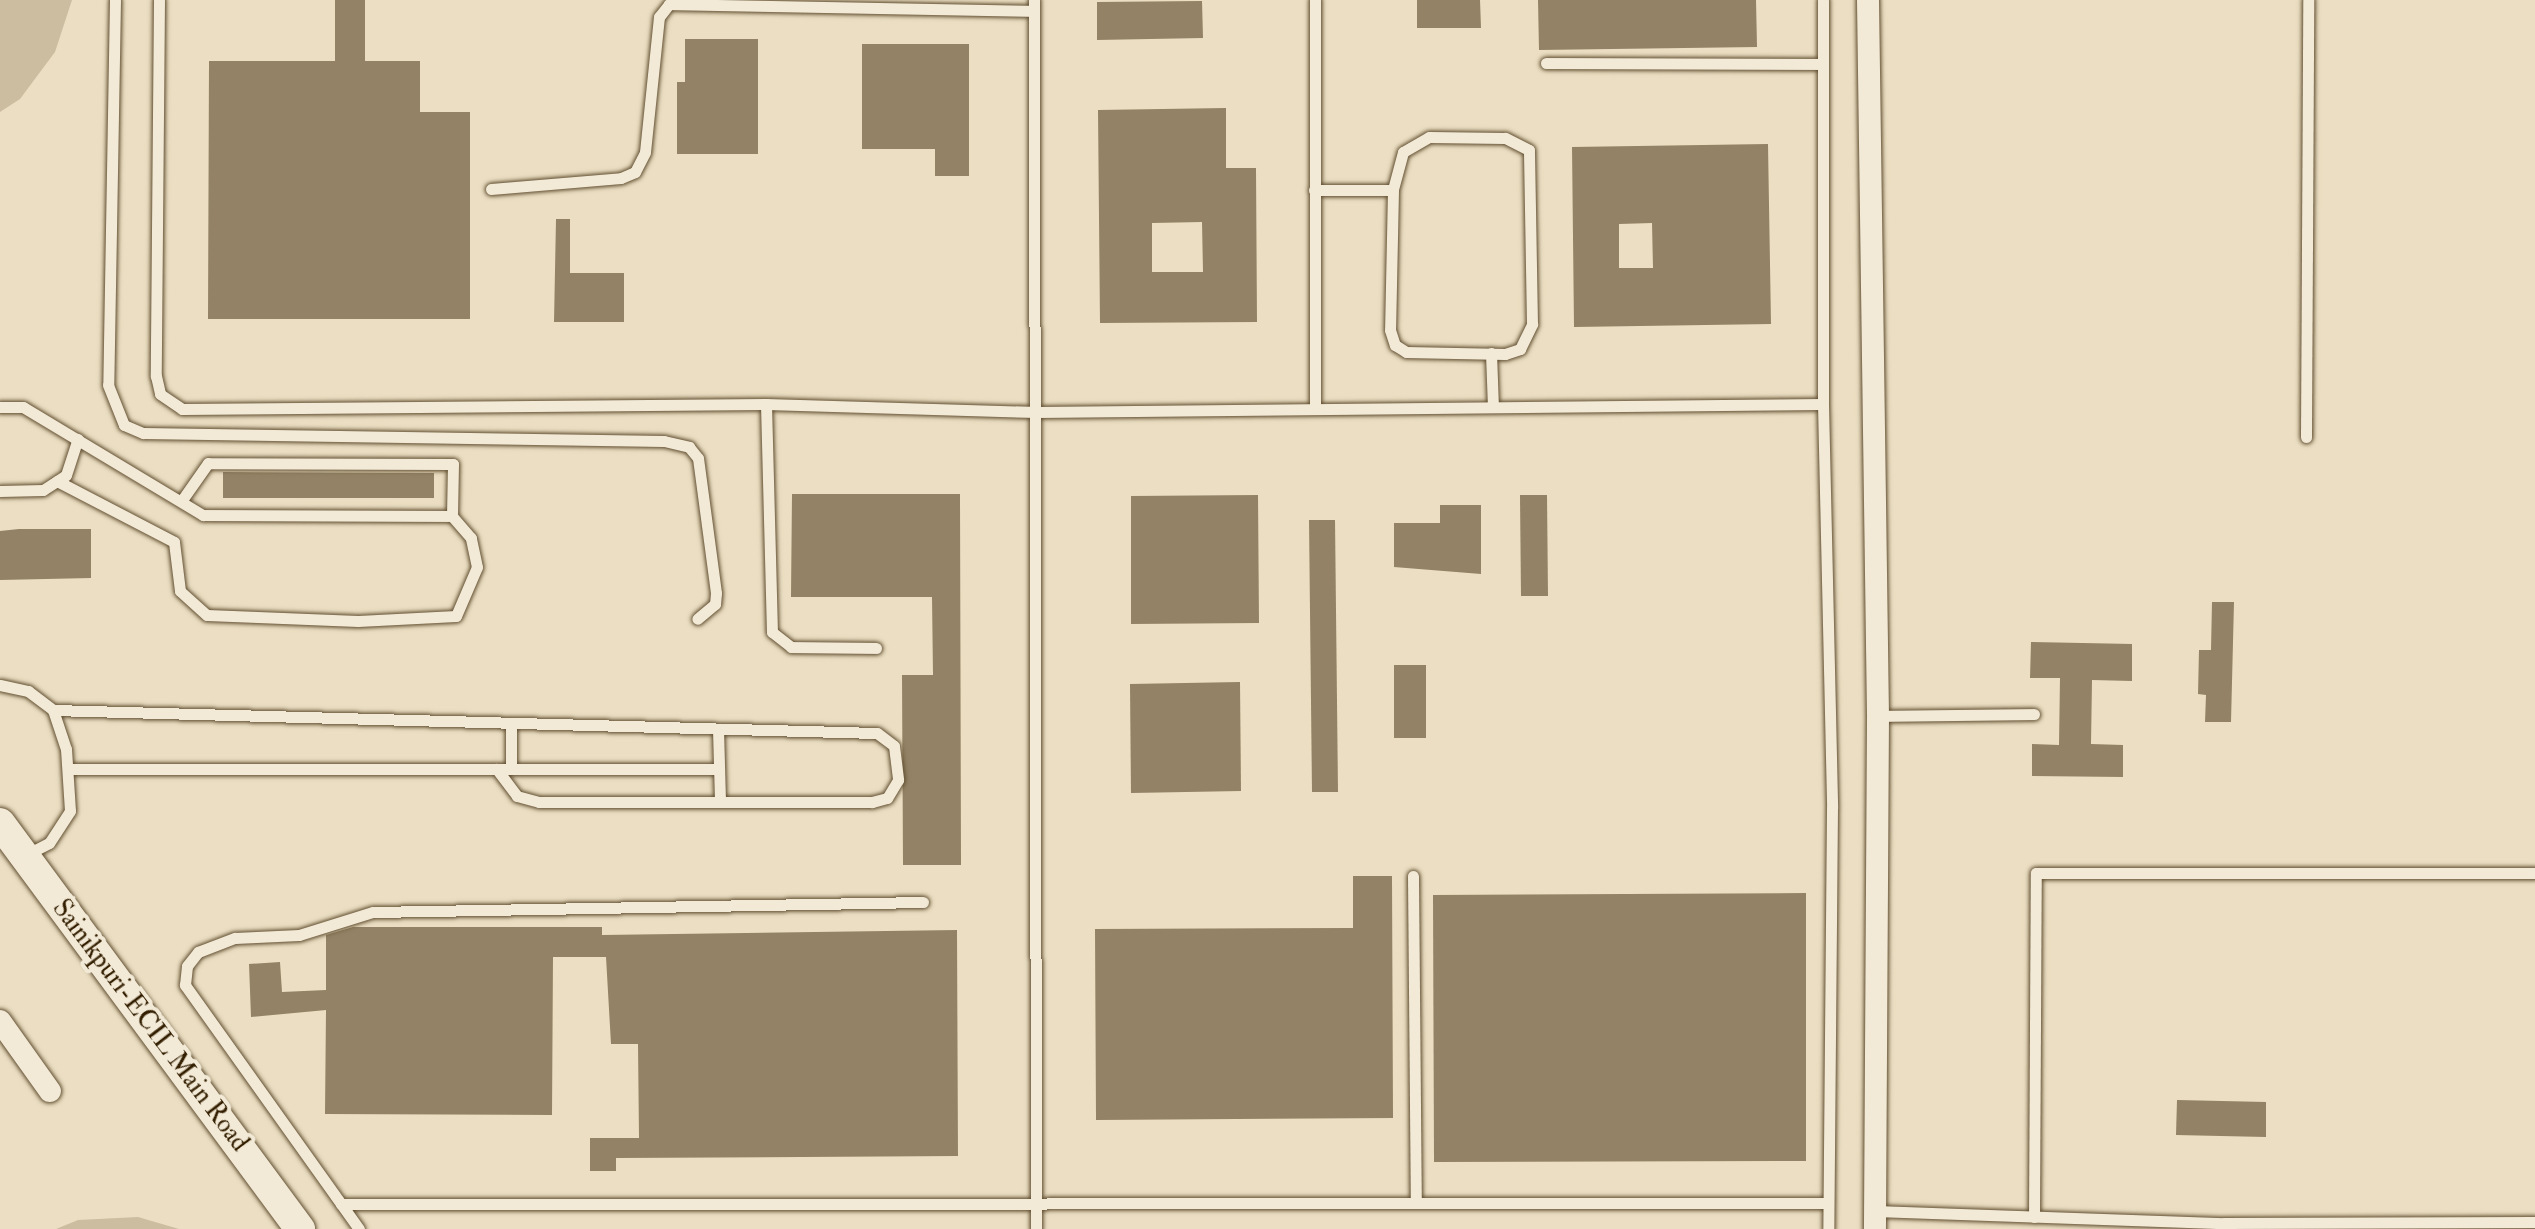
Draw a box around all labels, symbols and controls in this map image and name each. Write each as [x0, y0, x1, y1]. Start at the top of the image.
street label: Sainikpuri-ECIL Main Road [45, 894, 255, 1158]

